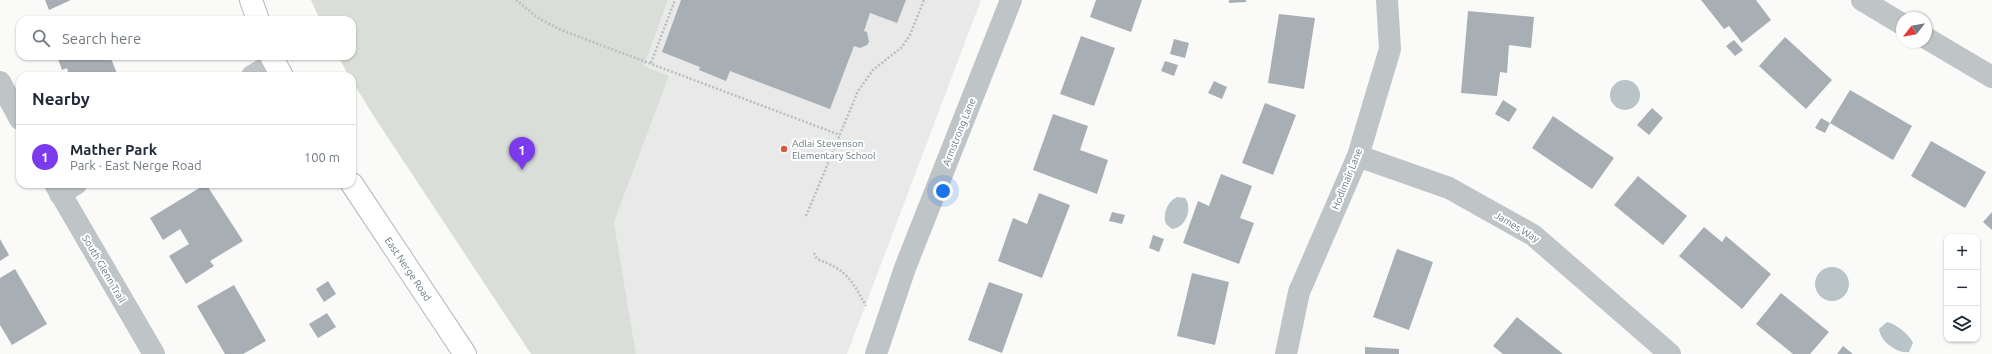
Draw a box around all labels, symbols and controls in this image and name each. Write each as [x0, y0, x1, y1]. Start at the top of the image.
north arrow [1896, 12, 1932, 48]
search box [16, 16, 356, 60]
icon: search [30, 27, 52, 49]
text: Search here [62, 30, 141, 47]
text: Nearby [32, 89, 90, 108]
street label: Armstrong Lane [940, 97, 978, 167]
pin: 1 [509, 137, 535, 170]
place label: Adlai Stevenson Elementary School [792, 138, 876, 161]
text: Mather Park [70, 141, 157, 158]
marker: Adlai Stevenson Elementary School [779, 144, 789, 154]
street label: Hodlmair Lane [1330, 147, 1364, 211]
text: 1 [41, 150, 49, 164]
text: 100 m [304, 150, 340, 164]
text: Park · East Nerge Road [70, 158, 202, 172]
your location [933, 181, 953, 201]
street label: James Way [1493, 209, 1541, 245]
street label: South Glenn Trail [80, 233, 128, 305]
map controls [1944, 234, 1980, 342]
button: + [1944, 234, 1980, 270]
street label: East Nerge Road [383, 235, 433, 303]
button: − [1944, 270, 1980, 306]
button: layers [1944, 306, 1980, 342]

